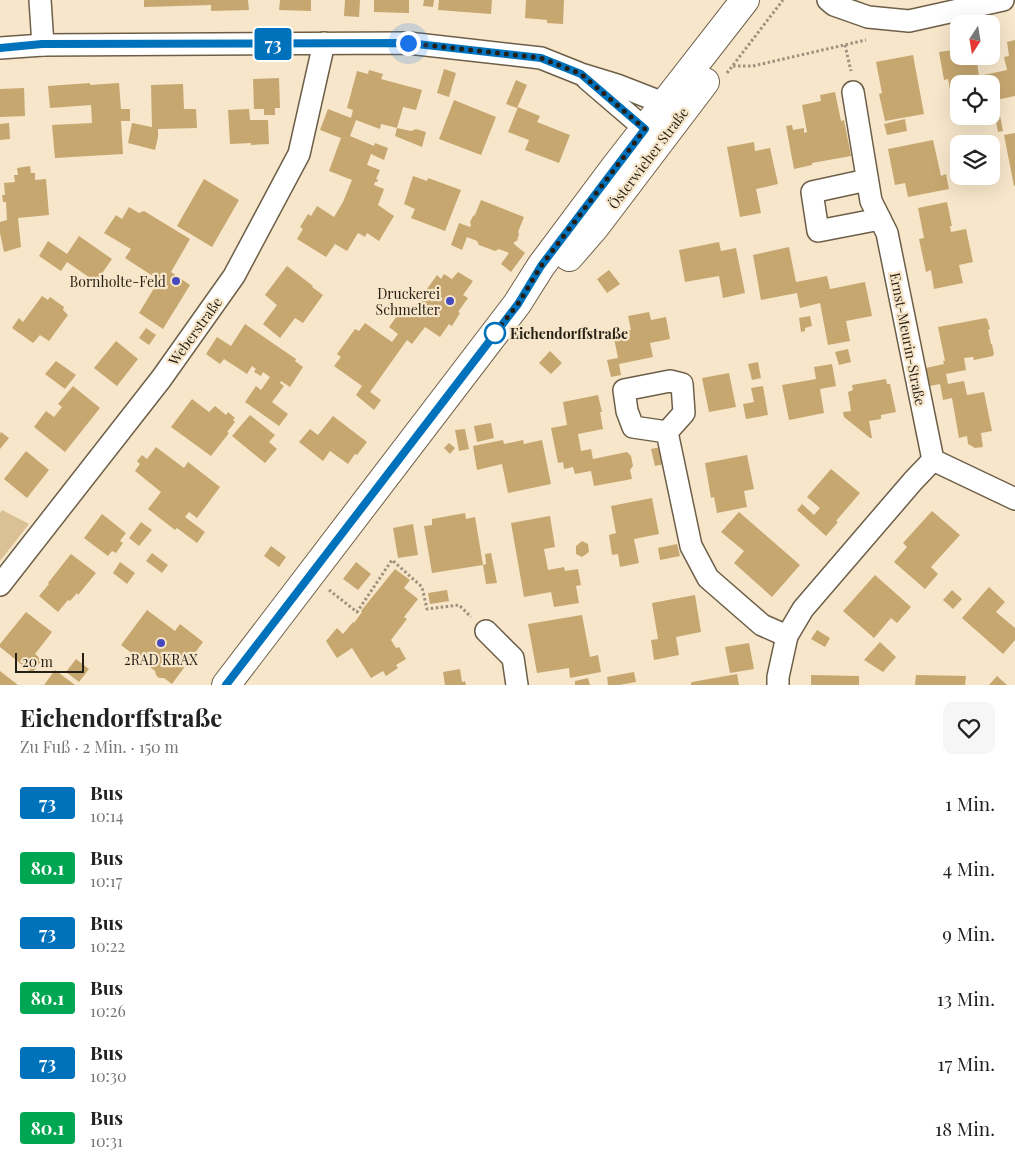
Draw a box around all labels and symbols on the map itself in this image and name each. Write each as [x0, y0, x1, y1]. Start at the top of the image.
north arrow [950, 15, 1000, 65]
line badge: 73 [250, 28, 296, 60]
your location [396, 31, 421, 56]
street label: Österwieher Straße [604, 103, 692, 213]
street label: Ernst-Meurin-Straße [886, 271, 930, 407]
place label: Bornholte-Feld [70, 272, 166, 291]
marker: Bornholte-Feld [170, 275, 182, 287]
place label: Druckerei Schmelter [376, 284, 441, 319]
street label: Weberstraße [163, 293, 226, 370]
marker: Druckerei Schmelter [444, 295, 456, 307]
marker: Eichendorffstraße [484, 322, 506, 344]
place label: Eichendorffstraße [510, 324, 628, 343]
marker: 2RAD KRAX [155, 637, 167, 649]
scale bar [15, 650, 84, 673]
place label: 2RAD KRAX [124, 650, 198, 669]

